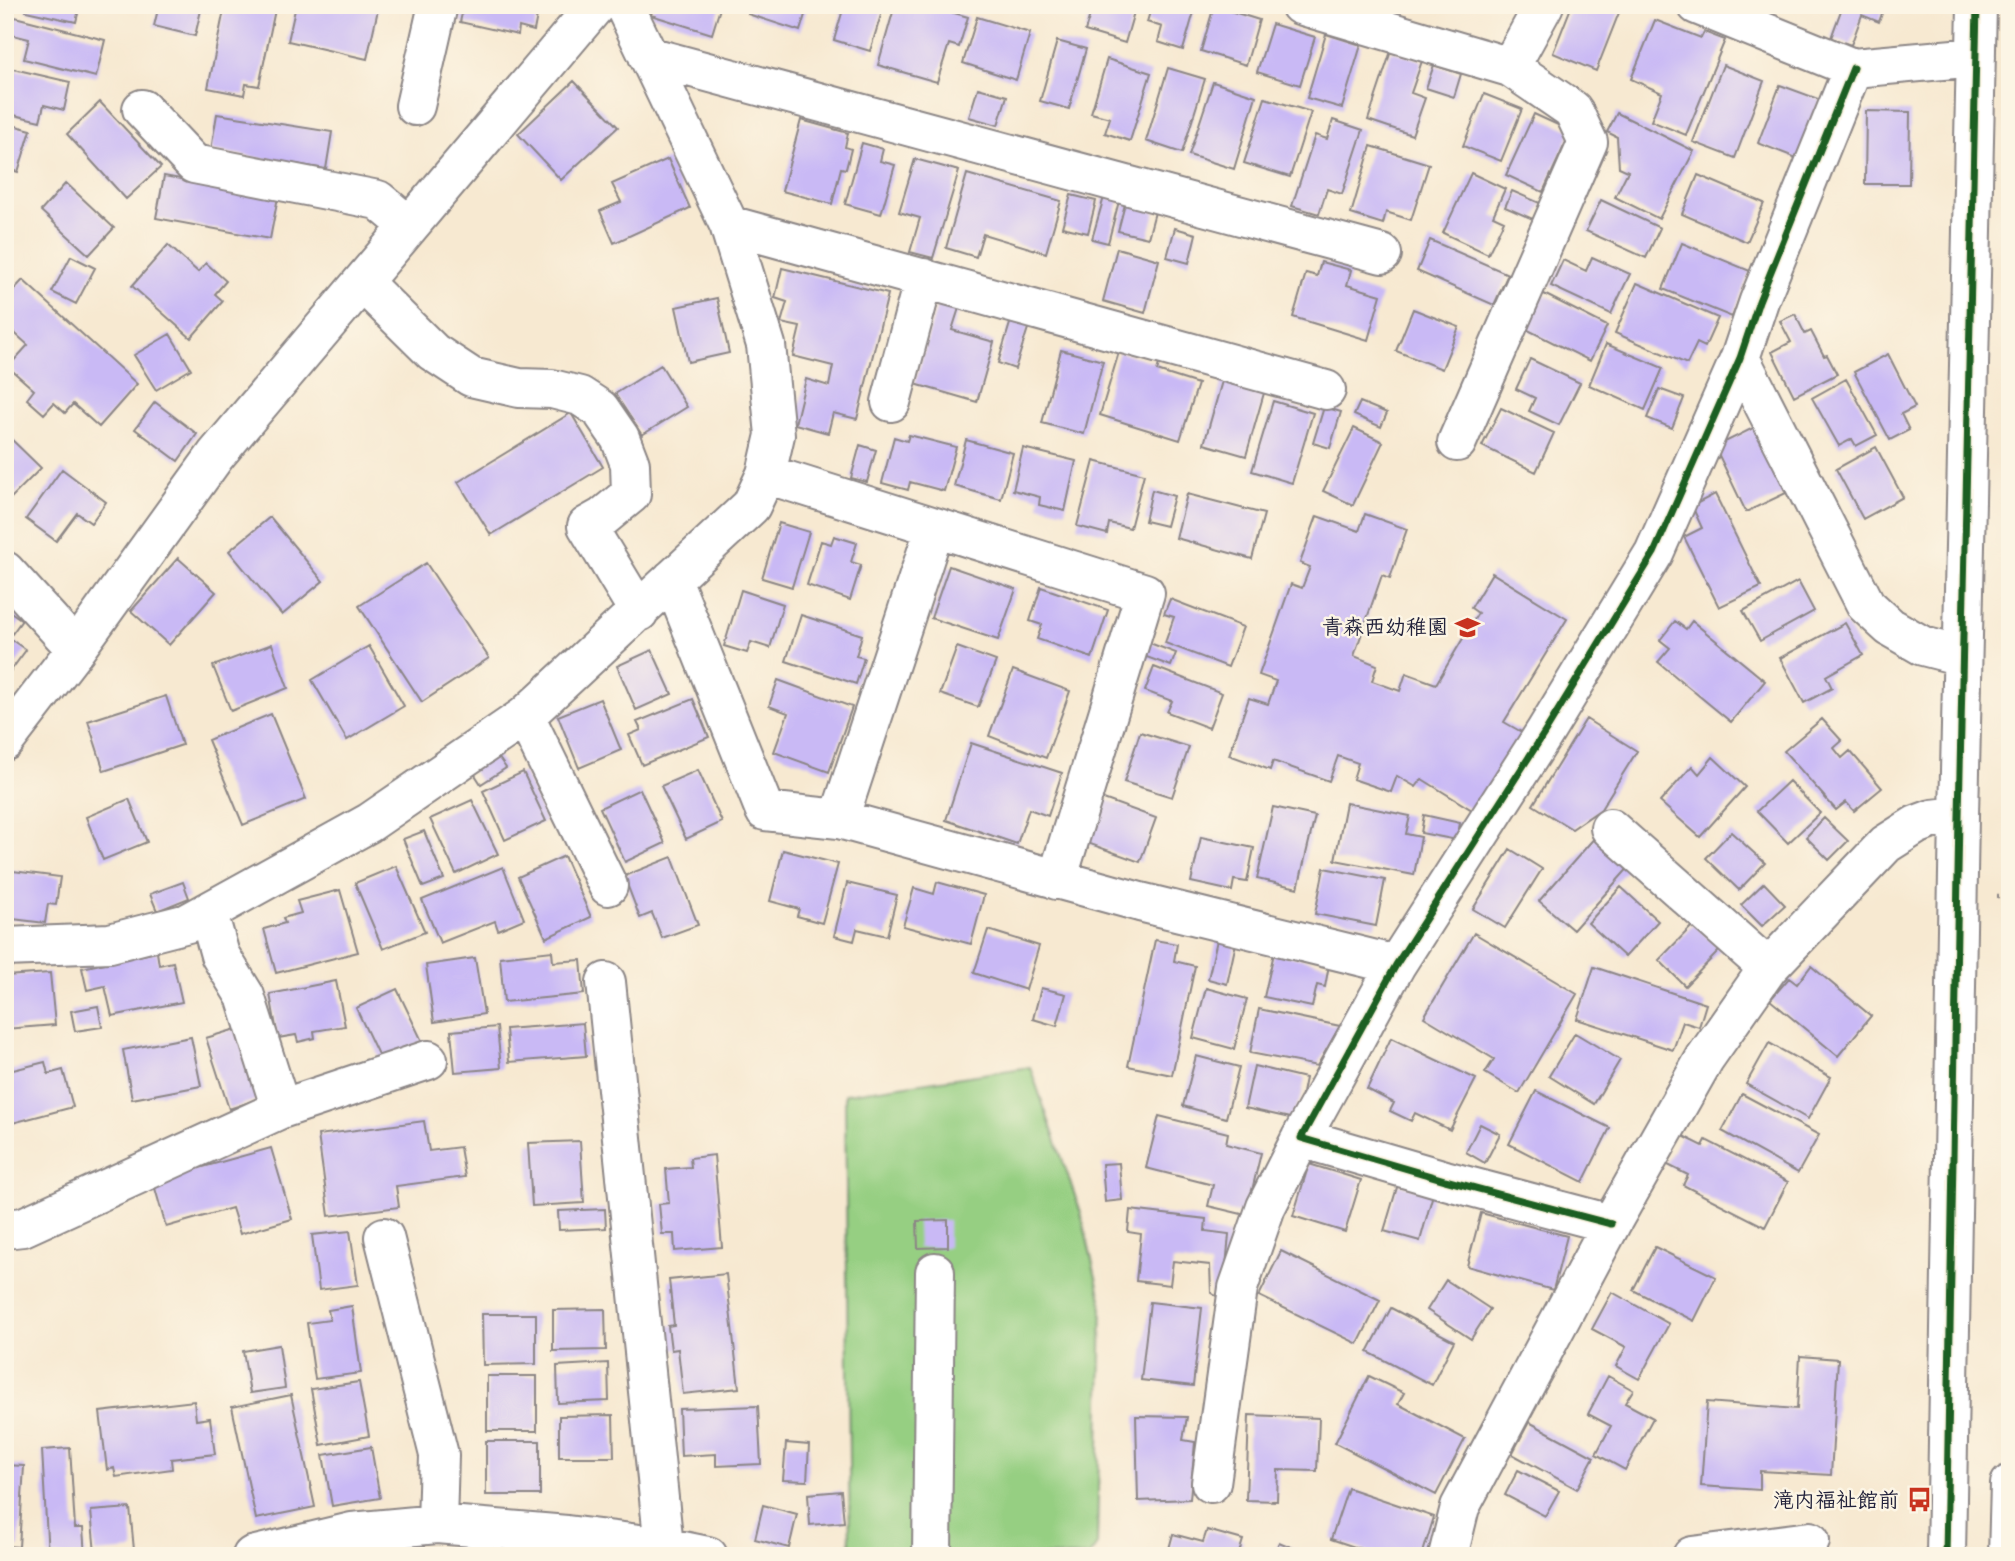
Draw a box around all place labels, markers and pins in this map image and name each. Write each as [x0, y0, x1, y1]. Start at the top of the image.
place label: 青森西幼稚園 [1322, 612, 1448, 645]
school or university icon: 青森西幼稚園 [1454, 613, 1482, 641]
place label: 滝内福祉館前 [1773, 1485, 1899, 1518]
bus stop icon: 滝内福祉館前 [1905, 1486, 1933, 1514]

